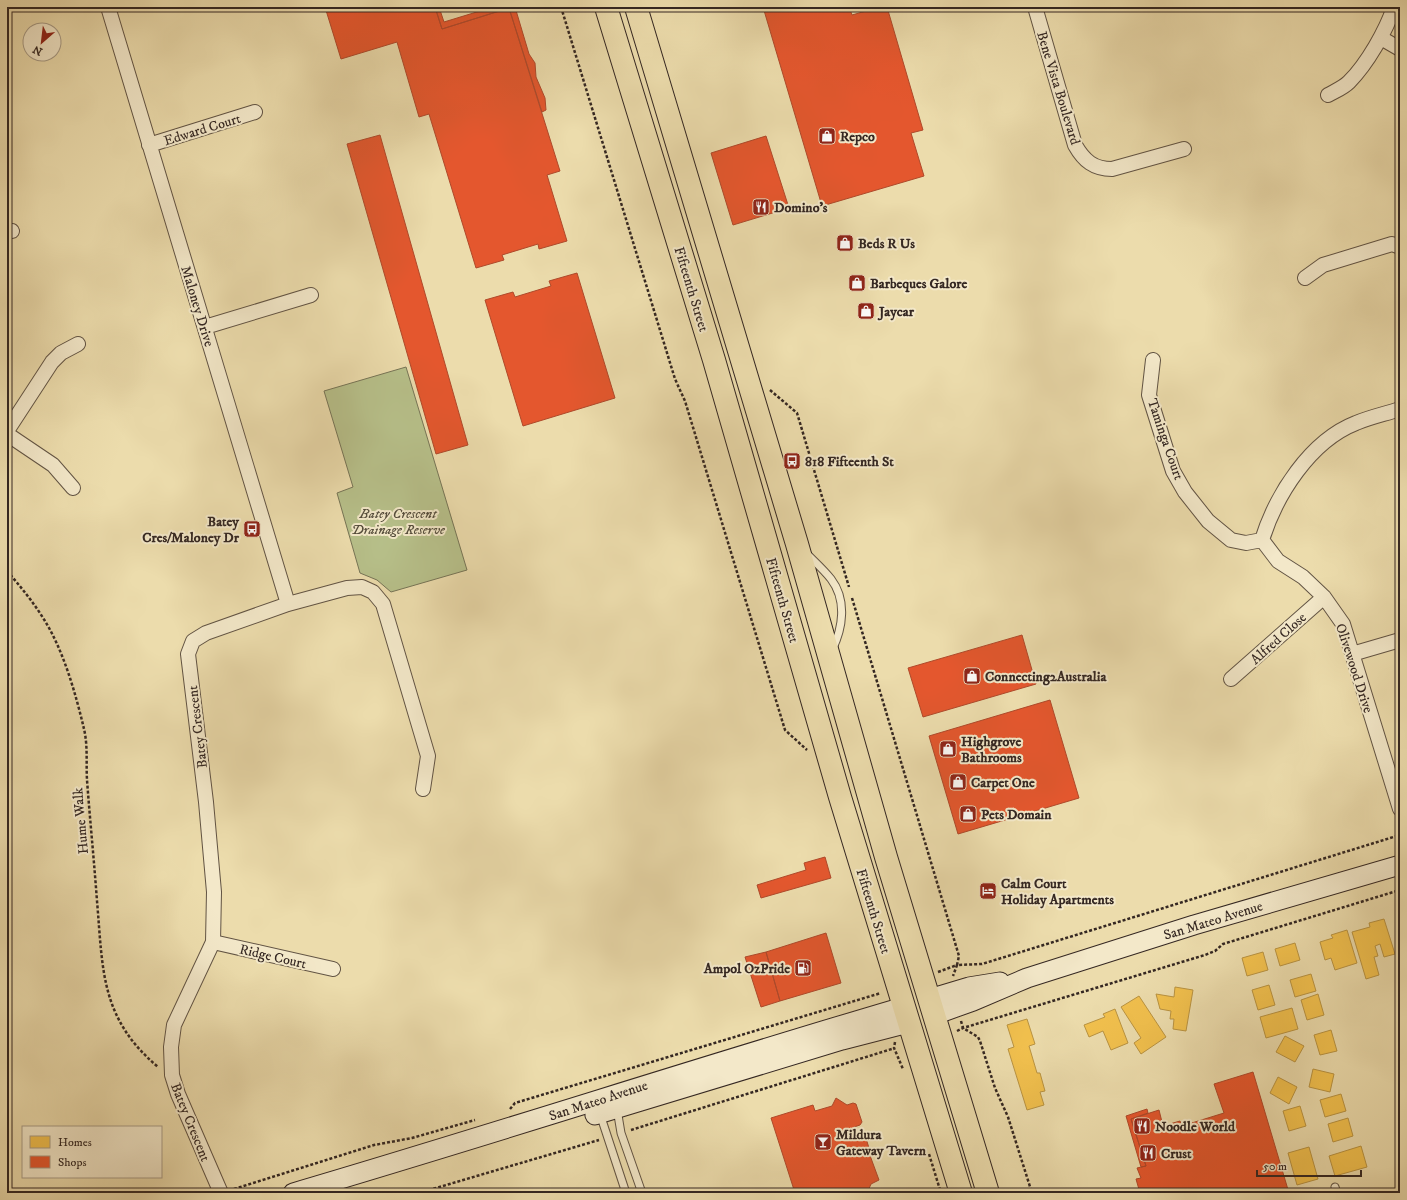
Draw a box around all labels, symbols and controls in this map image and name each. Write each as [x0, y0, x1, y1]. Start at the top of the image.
north arrow [22, 22, 62, 62]
street label: Bene Vista Boulevard [1032, 29, 1084, 147]
text: N [31, 42, 45, 58]
street label: Edward Court [162, 110, 243, 150]
shop icon: Repco [817, 126, 837, 146]
place label: Repco [840, 128, 875, 146]
restaurant icon: Domino's [751, 197, 771, 217]
place label: Domino's [774, 199, 828, 217]
shop icon: Beds R Us [835, 233, 855, 253]
place label: Beds R Us [858, 235, 915, 253]
street label: Fifteenth Street [670, 245, 713, 334]
street label: Maloney Drive [176, 264, 218, 349]
shop icon: Barbeques Galore [847, 273, 867, 293]
place label: Barbeques Galore [870, 275, 967, 293]
shop icon: Jaycar [856, 301, 876, 321]
place label: Jaycar [877, 303, 915, 321]
street label: Taminga Court [1143, 396, 1188, 483]
bus stop icon: 818 Fifteenth St [782, 451, 802, 471]
place label: 818 Fifteenth St [805, 453, 894, 471]
park label: Batey Crescent Drainage Reserve [351, 505, 446, 539]
place label: Batey Cres/Maloney Dr [142, 513, 240, 547]
bus stop icon: Batey Cres/Maloney Dr [242, 519, 262, 539]
street label: Fifteenth Street [761, 556, 803, 645]
street label: Alfred Close [1247, 609, 1311, 669]
street label: Olivewood Drive [1331, 621, 1377, 716]
shop icon: Connecting2Australia [962, 666, 982, 686]
place label: Connecting2Australia [985, 668, 1107, 686]
street label: Batey Crescent [184, 684, 212, 769]
place label: Highgrove Bathrooms [961, 733, 1022, 767]
shop icon: Highgrove Bathrooms [938, 739, 958, 759]
shop icon: Carpet One [948, 772, 968, 792]
place label: Carpet One [971, 774, 1035, 792]
street label: Hume Walk [69, 787, 93, 855]
shop icon: Pets Domain [958, 804, 978, 824]
place label: Pets Domain [981, 806, 1052, 824]
street label: Fifteenth Street [852, 867, 895, 956]
place label: Calm Court Holiday Apartments [1001, 875, 1114, 909]
hotel icon: Calm Court Holiday Apartments [978, 881, 998, 901]
street label: San Mateo Avenue [1162, 897, 1265, 945]
street label: Ridge Court [238, 941, 308, 974]
fuel station icon: Ampol OzPride [793, 958, 813, 978]
place label: Ampol OzPride [703, 960, 790, 978]
street label: San Mateo Avenue [547, 1076, 650, 1125]
street label: Batey Crescent [166, 1080, 214, 1165]
restaurant icon: Noodle World [1132, 1116, 1152, 1136]
place label: Noodle World [1155, 1118, 1236, 1136]
legend [22, 1126, 162, 1178]
place label: Mildura Gateway Tavern [836, 1126, 927, 1160]
bar icon: Mildura Gateway Tavern [813, 1132, 833, 1152]
text: Homes [58, 1135, 92, 1150]
restaurant icon: Crust [1138, 1143, 1158, 1163]
place label: Crust [1161, 1145, 1192, 1163]
scale bar [1257, 1152, 1361, 1178]
text: Shops [58, 1155, 86, 1170]
text: 50 m [1263, 1159, 1287, 1174]

